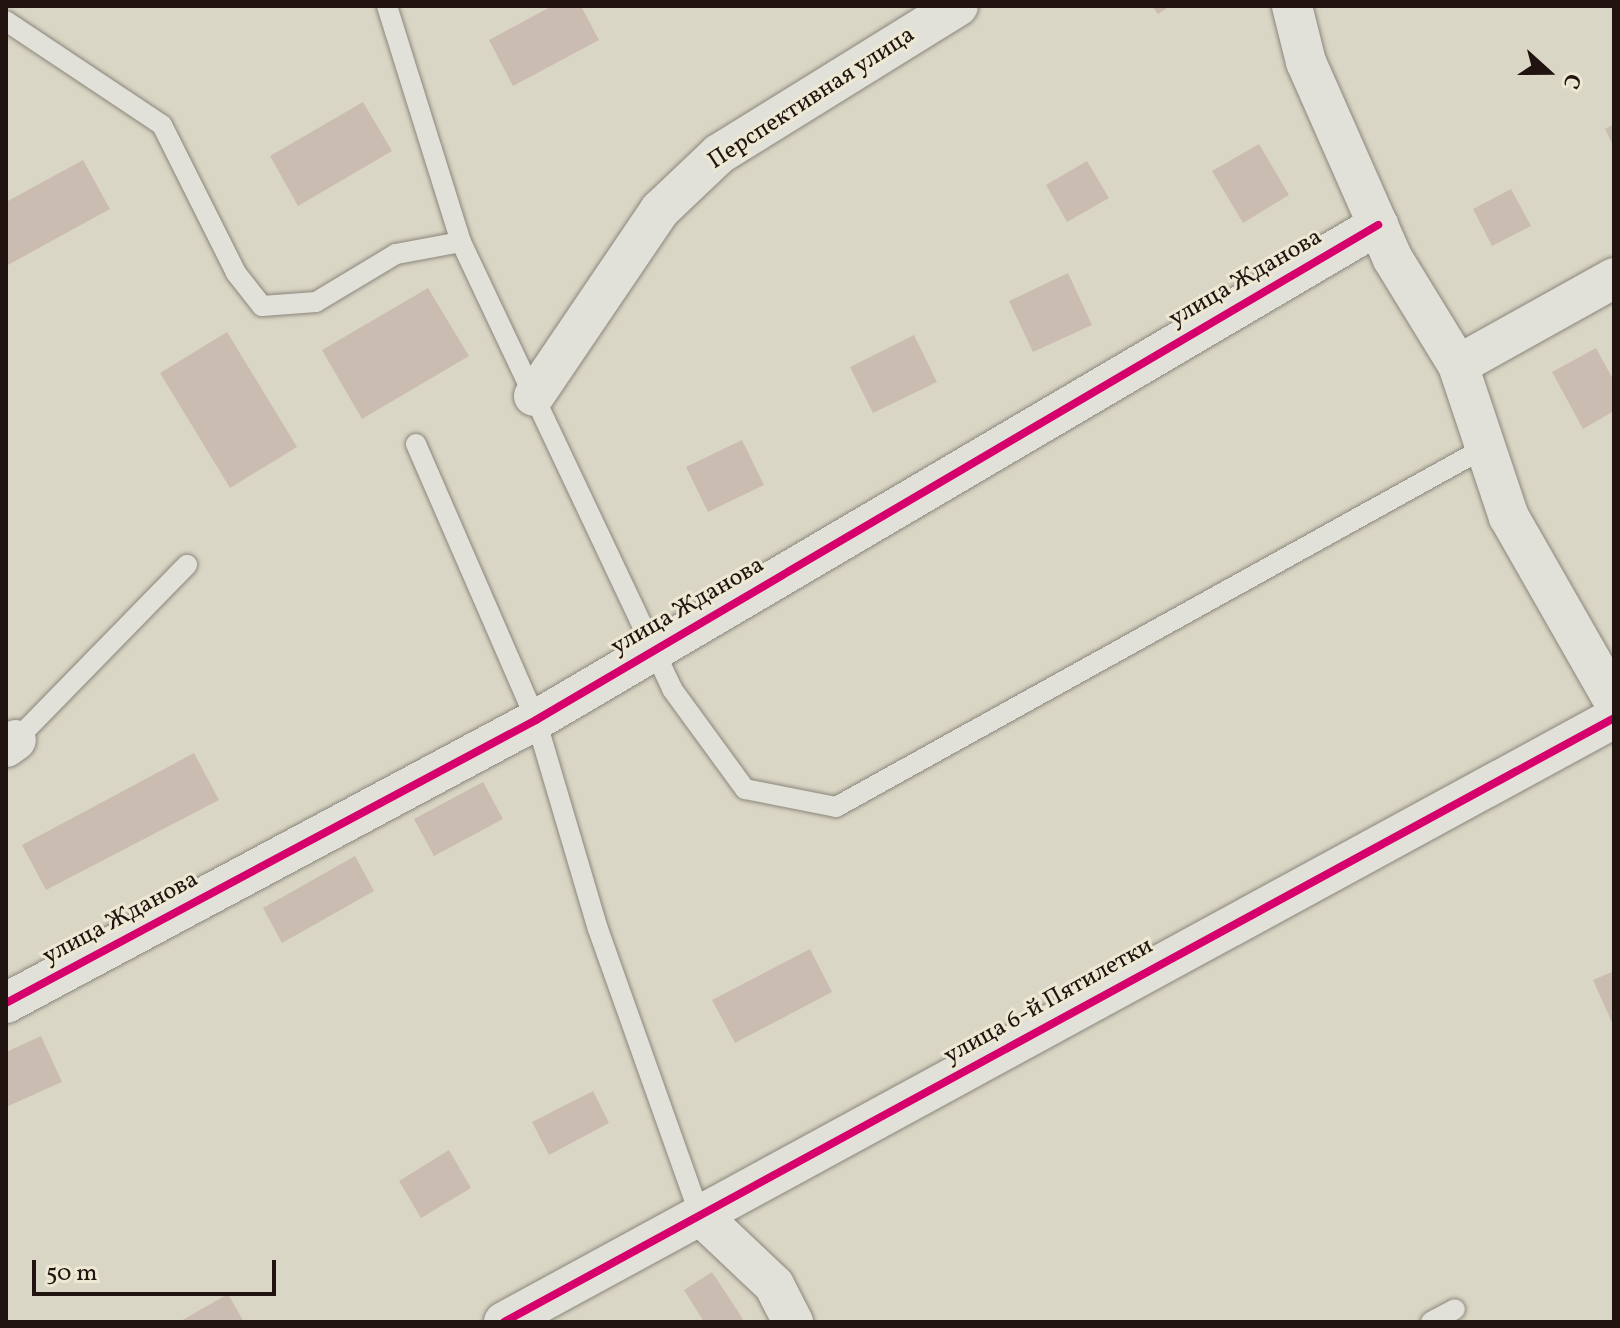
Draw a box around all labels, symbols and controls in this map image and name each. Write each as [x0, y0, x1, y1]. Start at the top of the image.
street label: Перспективная улица [703, 21, 921, 177]
north arrow [1508, 32, 1588, 112]
text: С [1554, 69, 1588, 93]
street label: улица Жданова [1164, 224, 1328, 334]
street label: улица Жданова [606, 552, 770, 662]
street label: улица Жданова [38, 866, 204, 972]
street label: улица 6-й Пятилетки [939, 933, 1159, 1071]
scale bar [36, 1244, 280, 1294]
text: 50 m [46, 1257, 98, 1291]

